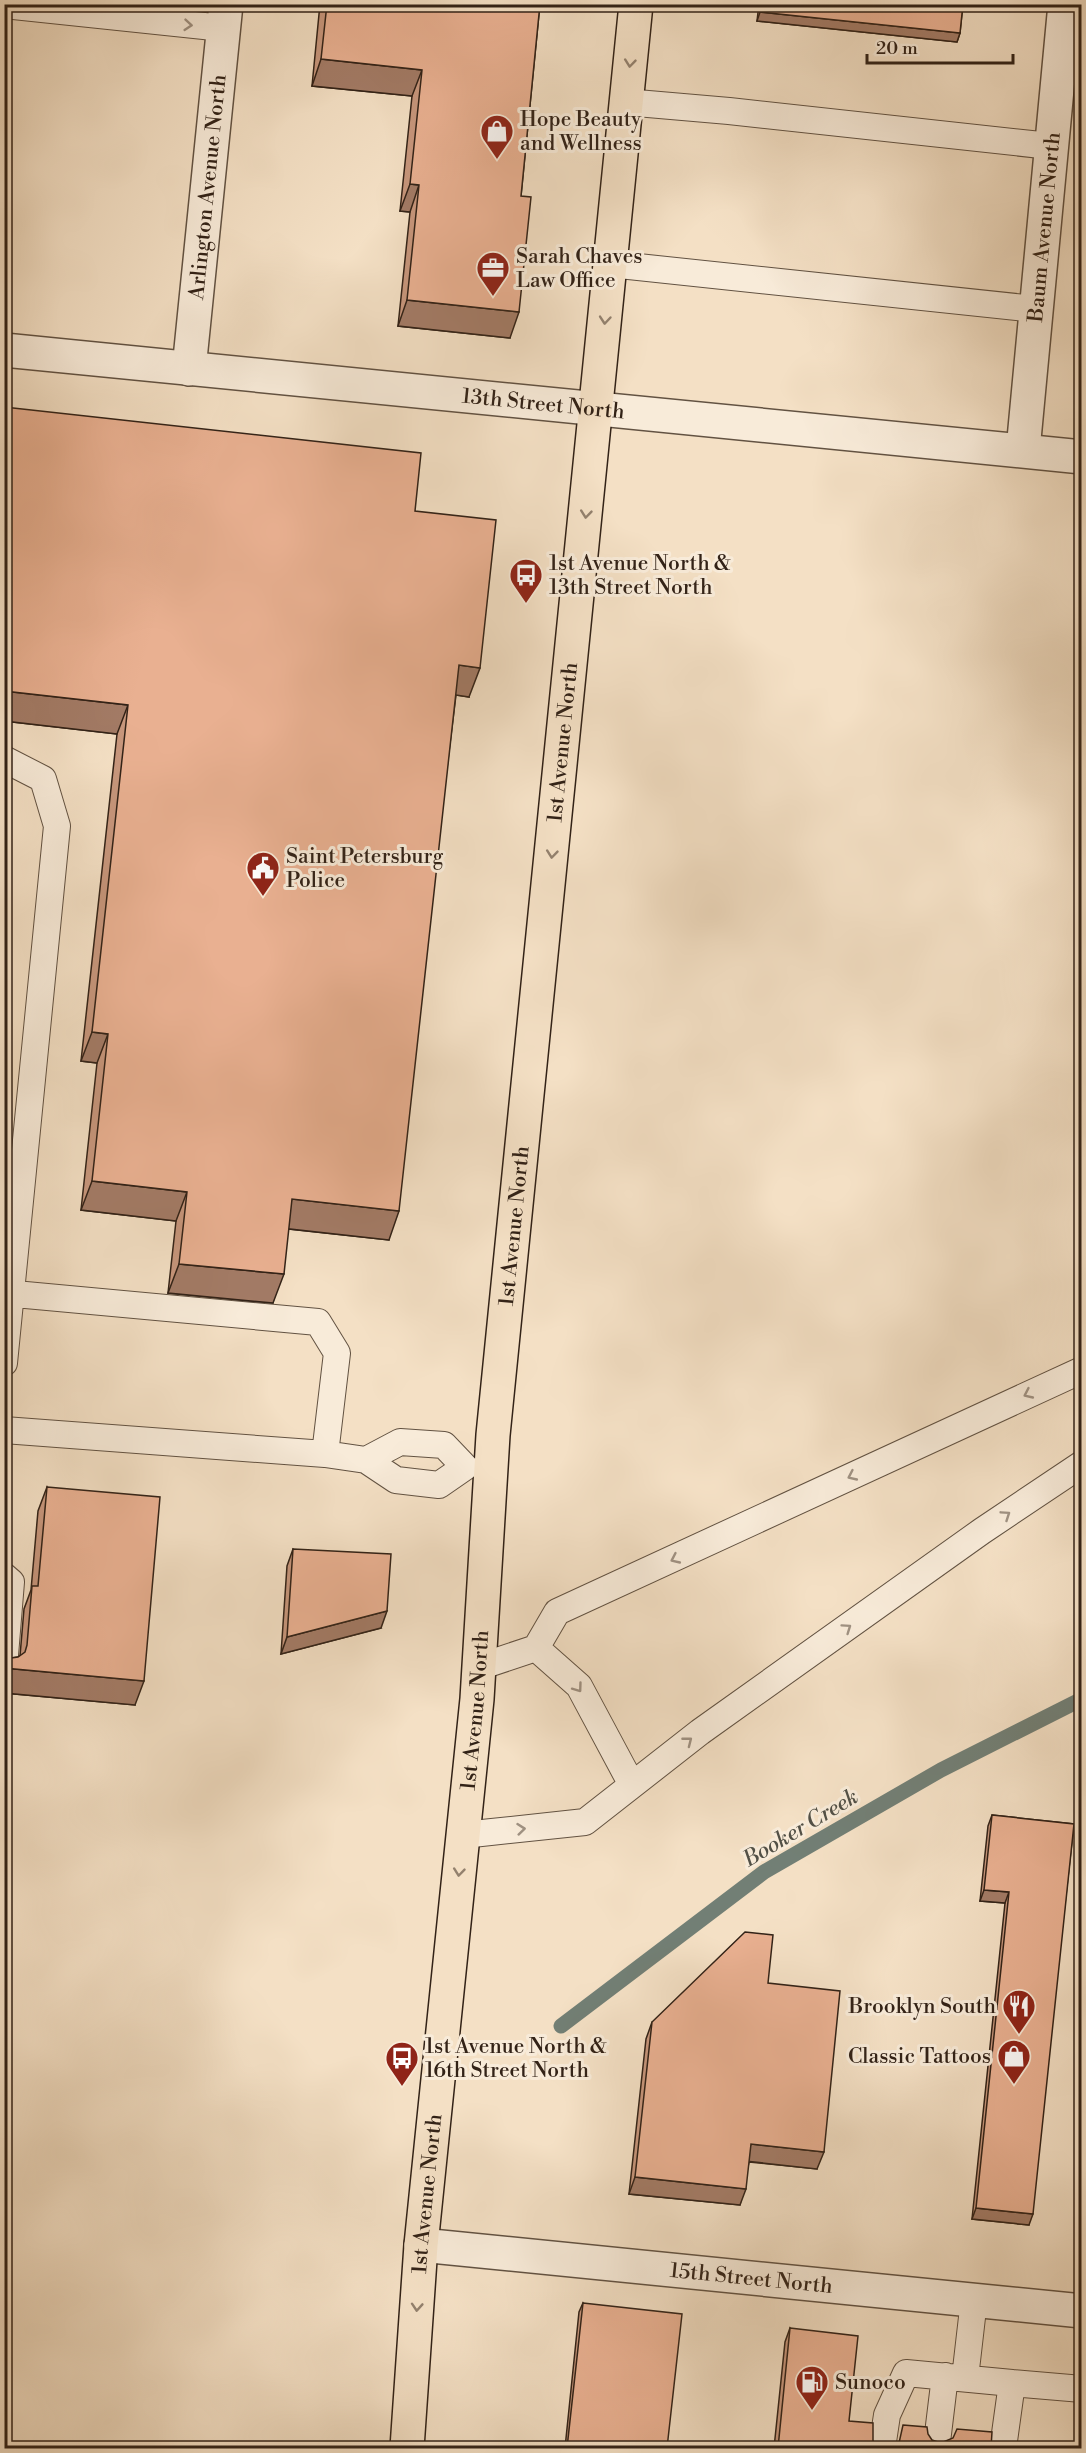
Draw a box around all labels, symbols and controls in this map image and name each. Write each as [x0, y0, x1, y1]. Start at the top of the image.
one-way arrow [183, 18, 192, 31]
scale bar [867, 27, 1012, 65]
text: 20 m [876, 37, 918, 60]
one-way arrow [624, 58, 636, 67]
street label: Arlington Avenue North [184, 73, 233, 302]
place label: Hope Beauty and Wellness [520, 107, 642, 157]
shop icon: Hope Beauty and Wellness [479, 113, 515, 160]
street label: Baum Avenue North [1023, 130, 1067, 324]
place label: Sarah Chaves Law Office [516, 244, 642, 294]
office icon: Sarah Chaves Law Office [475, 250, 511, 297]
one-way arrow [599, 315, 612, 324]
street label: 13th Street North [461, 384, 626, 426]
one-way arrow [580, 509, 593, 518]
place label: 1st Avenue North & 13th Street North [549, 551, 731, 601]
bus stop icon: 1st Avenue North & 13th Street North [508, 557, 544, 604]
street label: 1st Avenue North [542, 661, 584, 824]
place label: Saint Petersburg Police [286, 844, 443, 894]
one-way arrow [546, 849, 559, 858]
public building icon: Saint Petersburg Police [245, 850, 281, 897]
street label: 1st Avenue North [494, 1144, 536, 1307]
one-way arrow [1024, 1386, 1035, 1398]
one-way arrow [847, 1469, 858, 1481]
one-way arrow [999, 1511, 1010, 1522]
one-way arrow [670, 1551, 681, 1563]
one-way arrow [840, 1624, 851, 1635]
street label: 1st Avenue North [456, 1629, 495, 1792]
one-way arrow [571, 1681, 582, 1692]
one-way arrow [681, 1738, 692, 1749]
water label: Booker Creek [737, 1783, 863, 1874]
one-way arrow [516, 1823, 526, 1836]
one-way arrow [453, 1867, 466, 1876]
restaurant icon: Brooklyn South [1001, 1988, 1037, 2035]
place label: Brooklyn South [847, 1994, 996, 2020]
place label: 1st Avenue North & 16th Street North [425, 2034, 607, 2084]
shop icon: Classic Tattoos [996, 2038, 1032, 2085]
bus stop icon: 1st Avenue North & 16th Street North [384, 2040, 420, 2087]
place label: Classic Tattoos [848, 2044, 991, 2070]
street label: 1st Avenue North [407, 2112, 448, 2275]
street label: 15th Street North [669, 2258, 834, 2300]
one-way arrow [411, 2303, 424, 2312]
fuel station icon: Sunoco [794, 2364, 830, 2411]
place label: Sunoco [835, 2370, 906, 2396]

